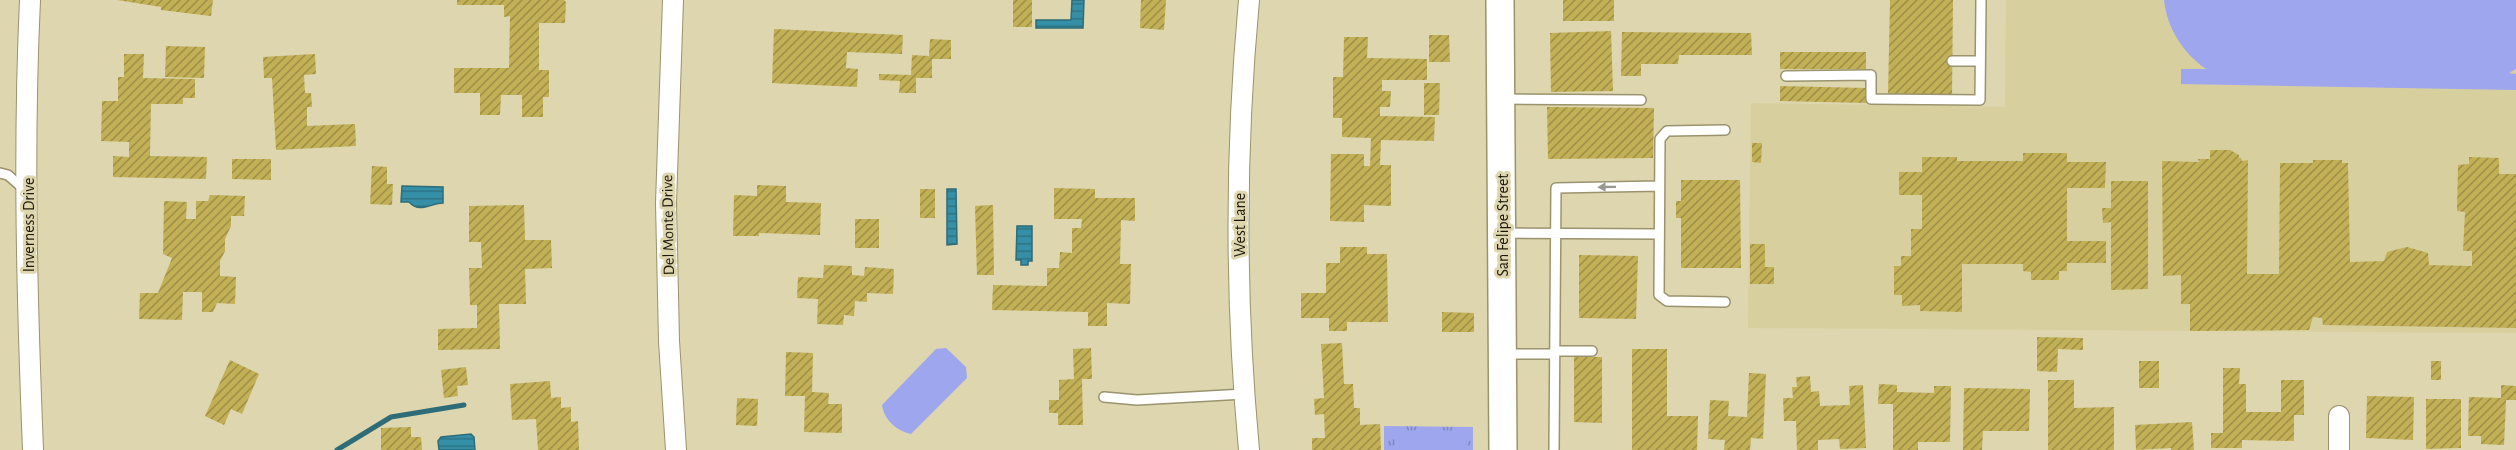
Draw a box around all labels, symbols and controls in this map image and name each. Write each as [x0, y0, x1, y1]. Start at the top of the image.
street label: Del Monte Drive [659, 174, 677, 275]
street label: San Felipe Street [1495, 174, 1511, 276]
street label: Inverness Drive [21, 178, 37, 272]
one-way arrow [1598, 182, 1617, 192]
street label: West Lane [1232, 193, 1248, 257]

